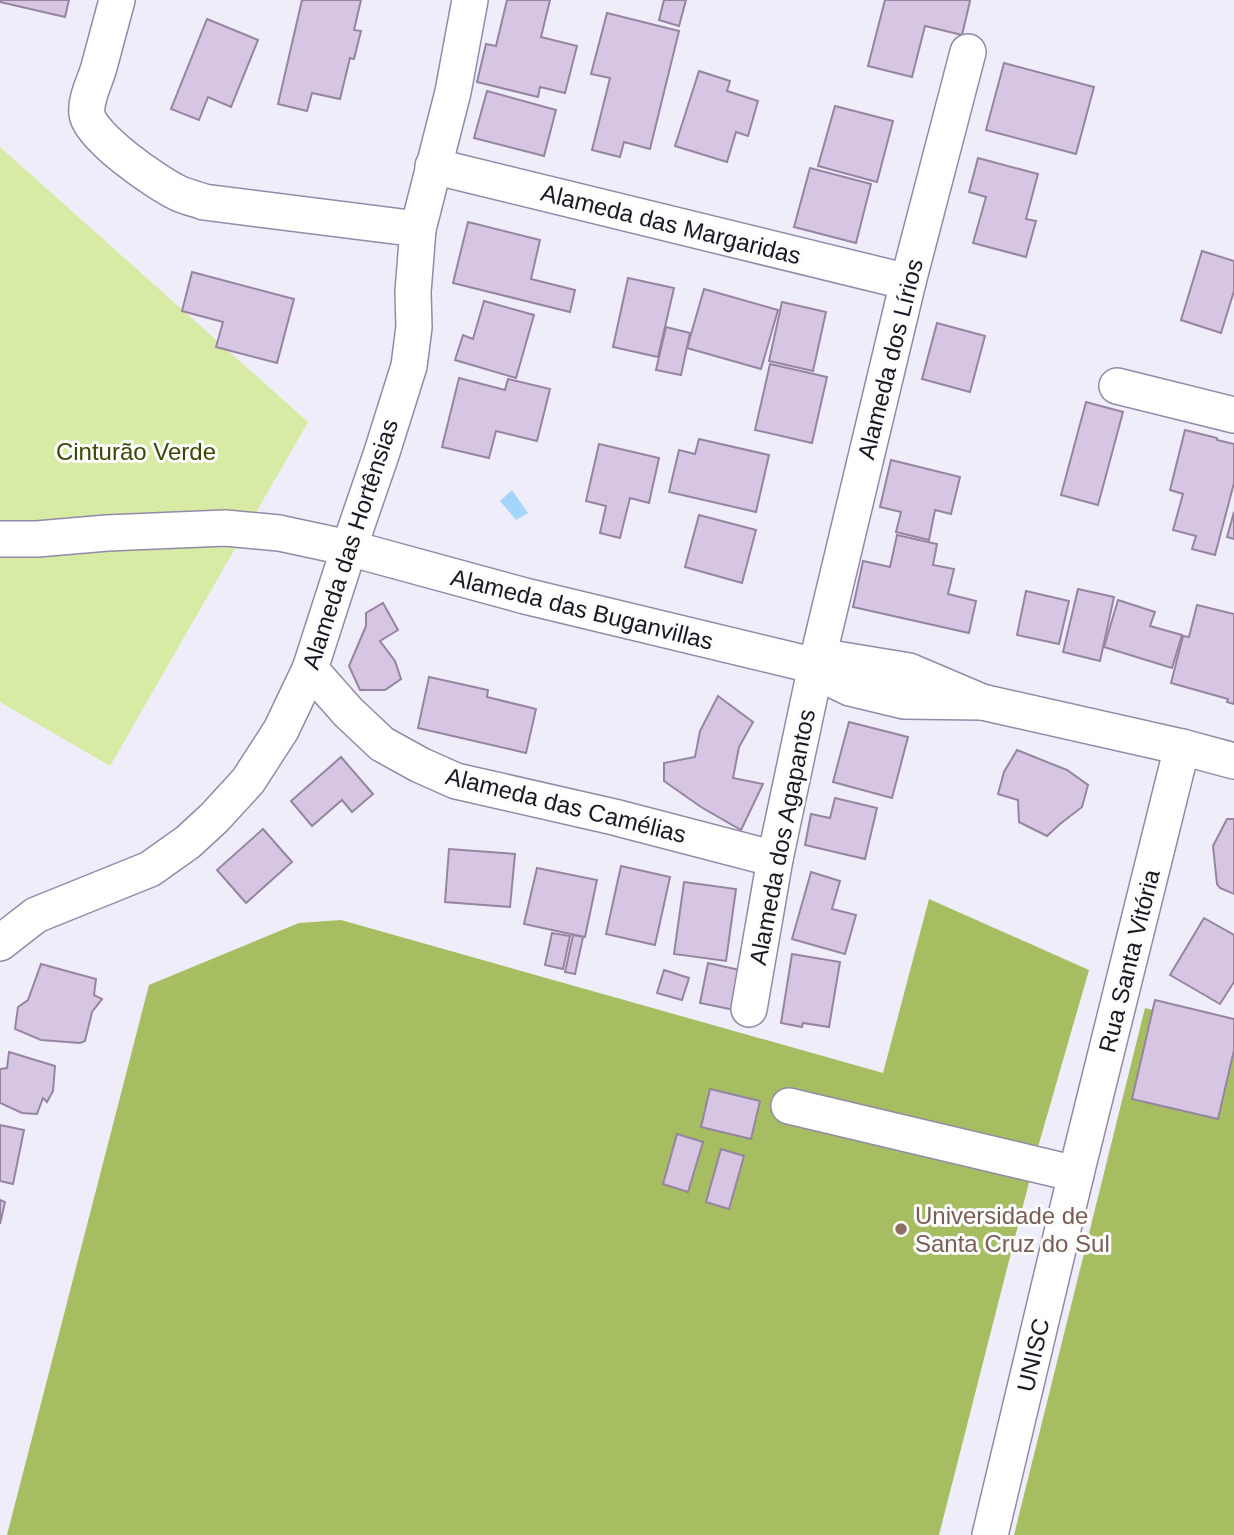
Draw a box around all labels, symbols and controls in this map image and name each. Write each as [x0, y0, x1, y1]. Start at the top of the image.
street label: Alameda das Margaridas [538, 179, 804, 269]
street label: Alameda dos Lírios [852, 256, 928, 462]
street label: Alameda das Hortênsias [297, 415, 403, 673]
park label: Cinturão Verde [56, 438, 216, 465]
street label: Alameda das Buganvillas [448, 563, 716, 655]
street label: Alameda dos Agapantos [744, 707, 820, 967]
street label: Alameda das Camélias [443, 762, 689, 848]
street label: Rua Santa Vitória [1093, 866, 1165, 1055]
place label: Universidade de Santa Cruz do Sul [915, 1202, 1110, 1257]
marker: Universidade de Santa Cruz do Sul [893, 1221, 909, 1237]
street label: UNISC [1011, 1316, 1055, 1394]

